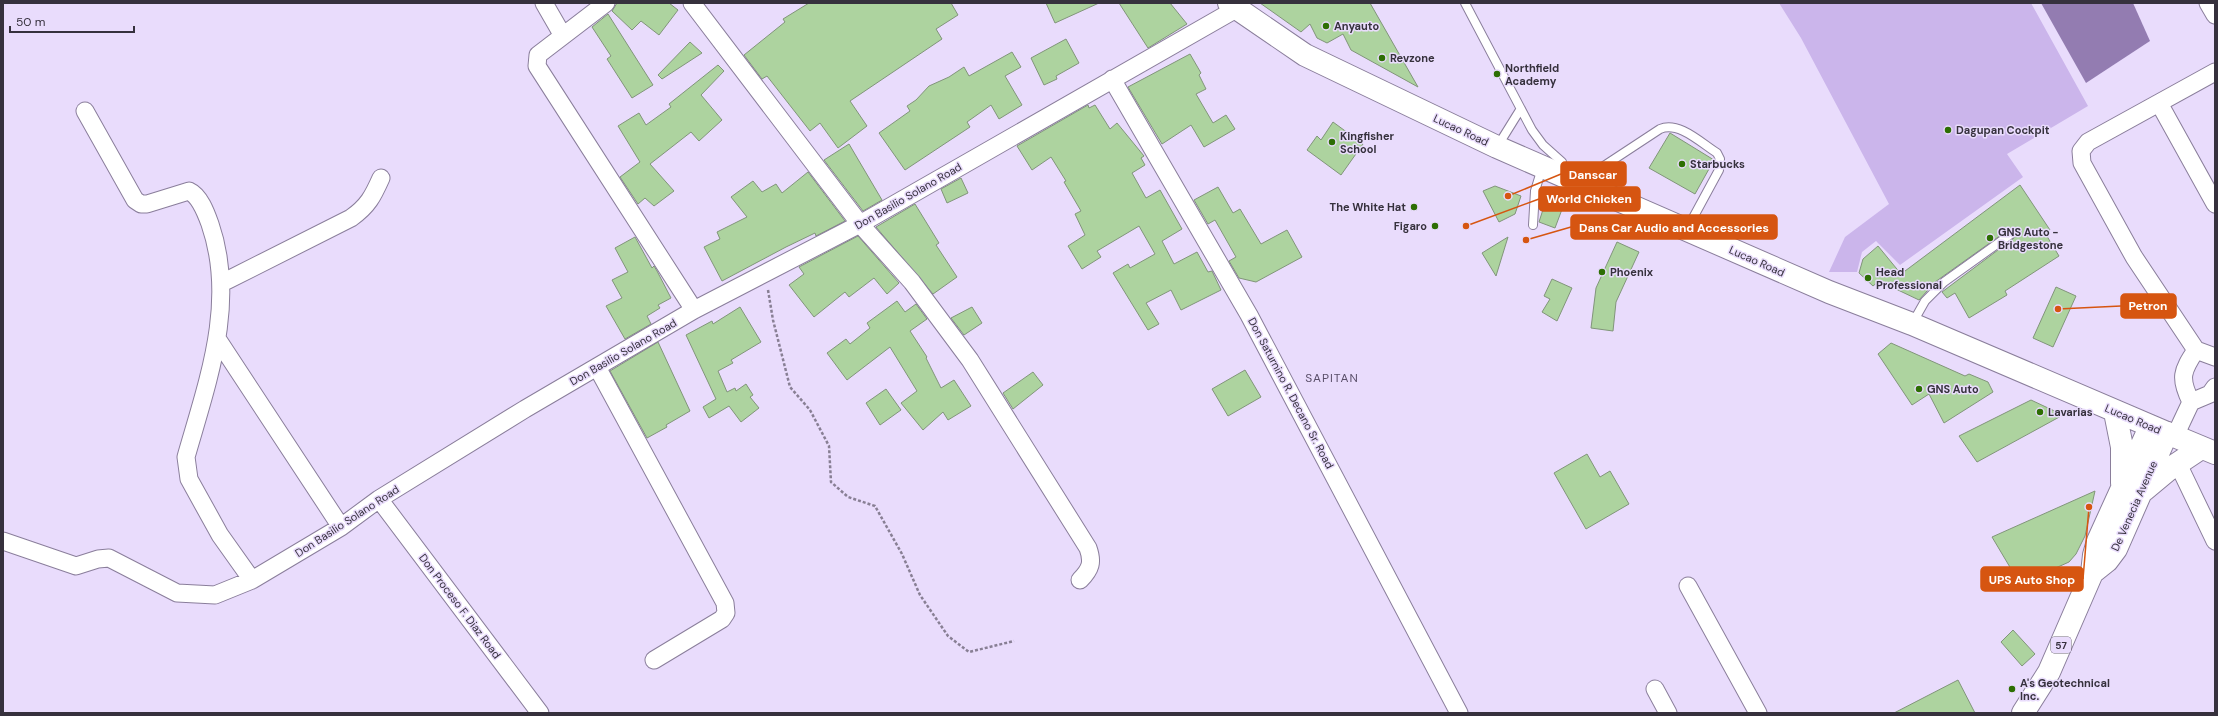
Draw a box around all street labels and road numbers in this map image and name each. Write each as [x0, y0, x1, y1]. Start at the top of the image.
street label: Lucao Road [1431, 111, 1491, 149]
street label: Don Basilio Solano Road [852, 160, 964, 232]
street label: Lucao Road [1727, 243, 1787, 280]
street label: Don Saturnino R. Decano Sr. Road [1245, 315, 1337, 471]
street label: Don Basilio Solano Road [567, 316, 679, 388]
street label: Lucao Road [2103, 401, 2163, 437]
street label: De Venecia Avenue [2108, 459, 2160, 553]
street label: Don Basilio Solano Road [292, 482, 402, 560]
street label: Don Proceso F. Diaz Road [416, 551, 504, 661]
road number: 57 [2051, 637, 2071, 653]

